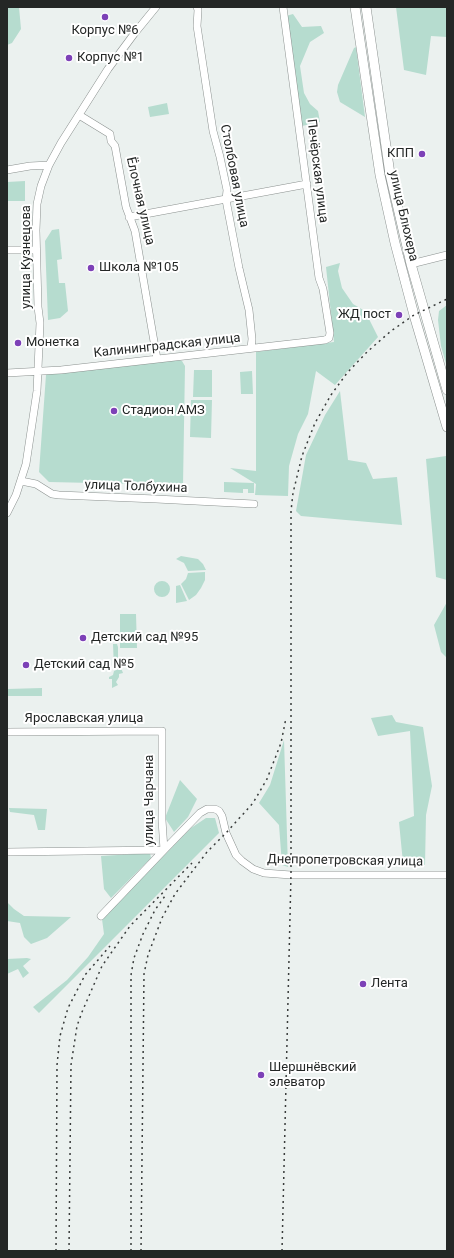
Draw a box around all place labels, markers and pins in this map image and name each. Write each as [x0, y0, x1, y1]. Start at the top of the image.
marker: Корпус №6 [100, 12, 110, 22]
place label: Корпус №6 [71, 23, 139, 39]
place label: Корпус №1 [77, 50, 144, 66]
marker: Корпус №1 [64, 53, 74, 63]
place label: КПП [387, 146, 414, 162]
marker: КПП [417, 149, 427, 159]
place label: Школа №105 [99, 260, 179, 276]
marker: Школа №105 [86, 263, 96, 273]
place label: ЖД пост [338, 307, 391, 323]
marker: ЖД пост [394, 310, 404, 320]
place label: Монетка [26, 335, 79, 351]
marker: Монетка [13, 338, 23, 348]
place label: Стадион АМЗ [122, 403, 205, 419]
marker: Стадион АМЗ [109, 406, 119, 416]
place label: Детский сад №95 [91, 630, 198, 646]
marker: Детский сад №95 [78, 633, 88, 643]
place label: Детский сад №5 [34, 657, 134, 673]
marker: Детский сад №5 [21, 660, 31, 670]
place label: Лента [371, 976, 408, 992]
marker: Лента [358, 979, 368, 989]
place label: Шершнёвский элеватор [269, 1060, 357, 1091]
marker: Шершнёвский элеватор [256, 1070, 266, 1080]

